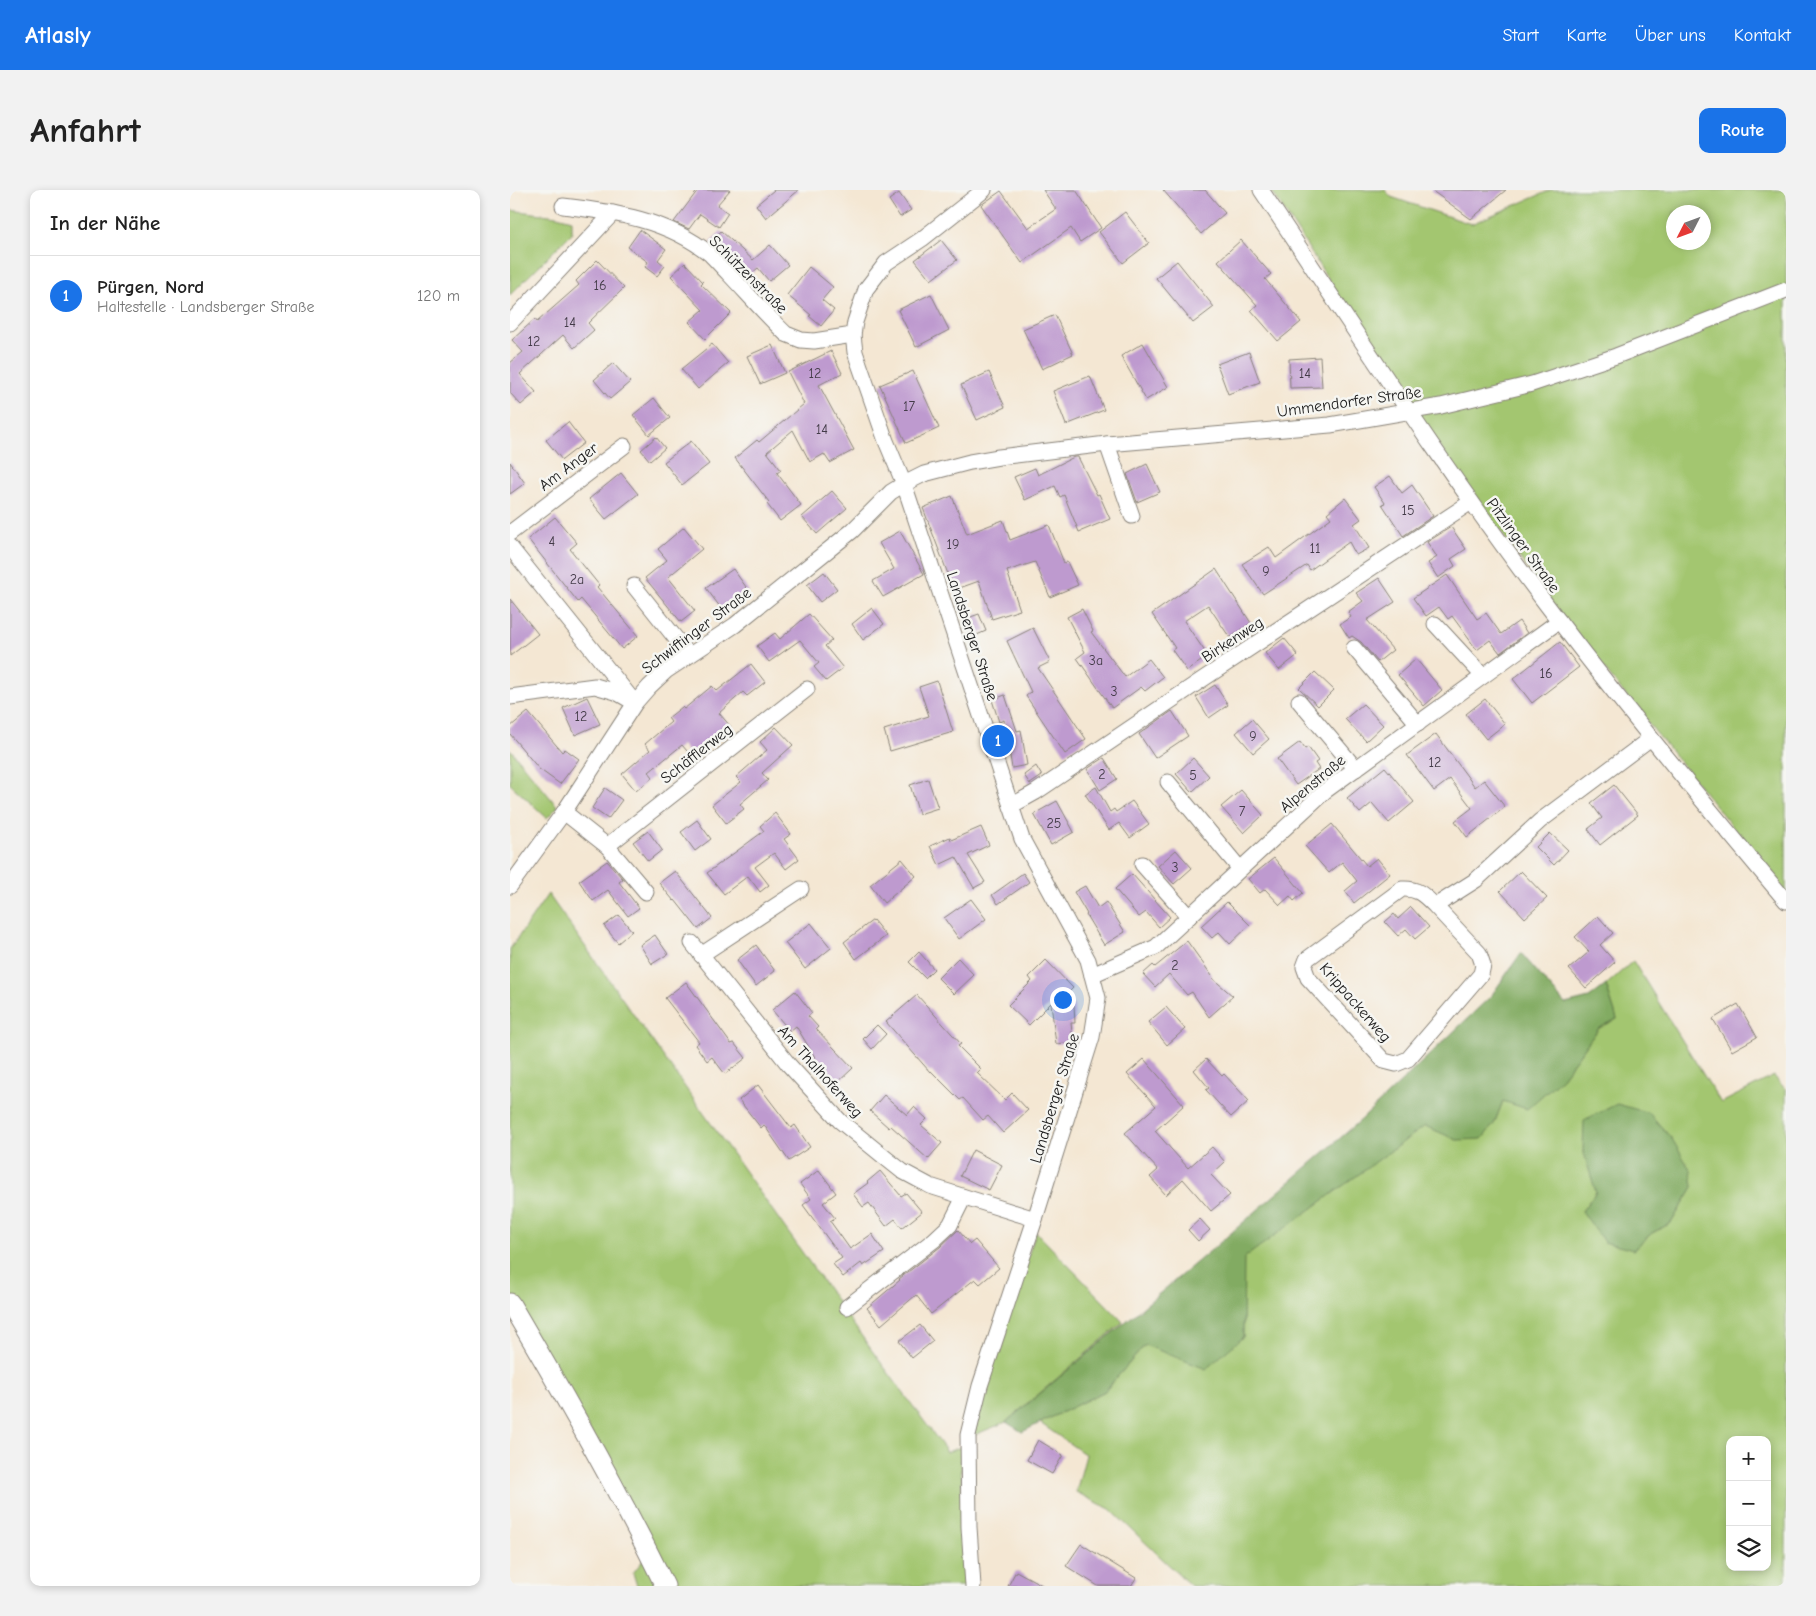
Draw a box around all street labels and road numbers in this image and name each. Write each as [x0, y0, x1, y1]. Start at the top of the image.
street label: Schützenstraße [705, 232, 791, 318]
street label: Ummendorfer Straße [1276, 383, 1423, 421]
street label: Am Anger [536, 439, 602, 495]
street label: Pitzlinger Straße [1483, 495, 1564, 596]
street label: Landsberger Straße [943, 569, 1001, 703]
street label: Schwiftinger Straße [638, 584, 755, 678]
street label: Birkenweg [1198, 613, 1267, 666]
street label: Schäfflerweg [657, 720, 736, 787]
street label: Alpenstraße [1276, 751, 1349, 816]
street label: Krippackerweg [1316, 959, 1395, 1046]
street label: Am Thalhoferweg [774, 1022, 866, 1121]
street label: Landsberger Straße [1027, 1031, 1083, 1165]

